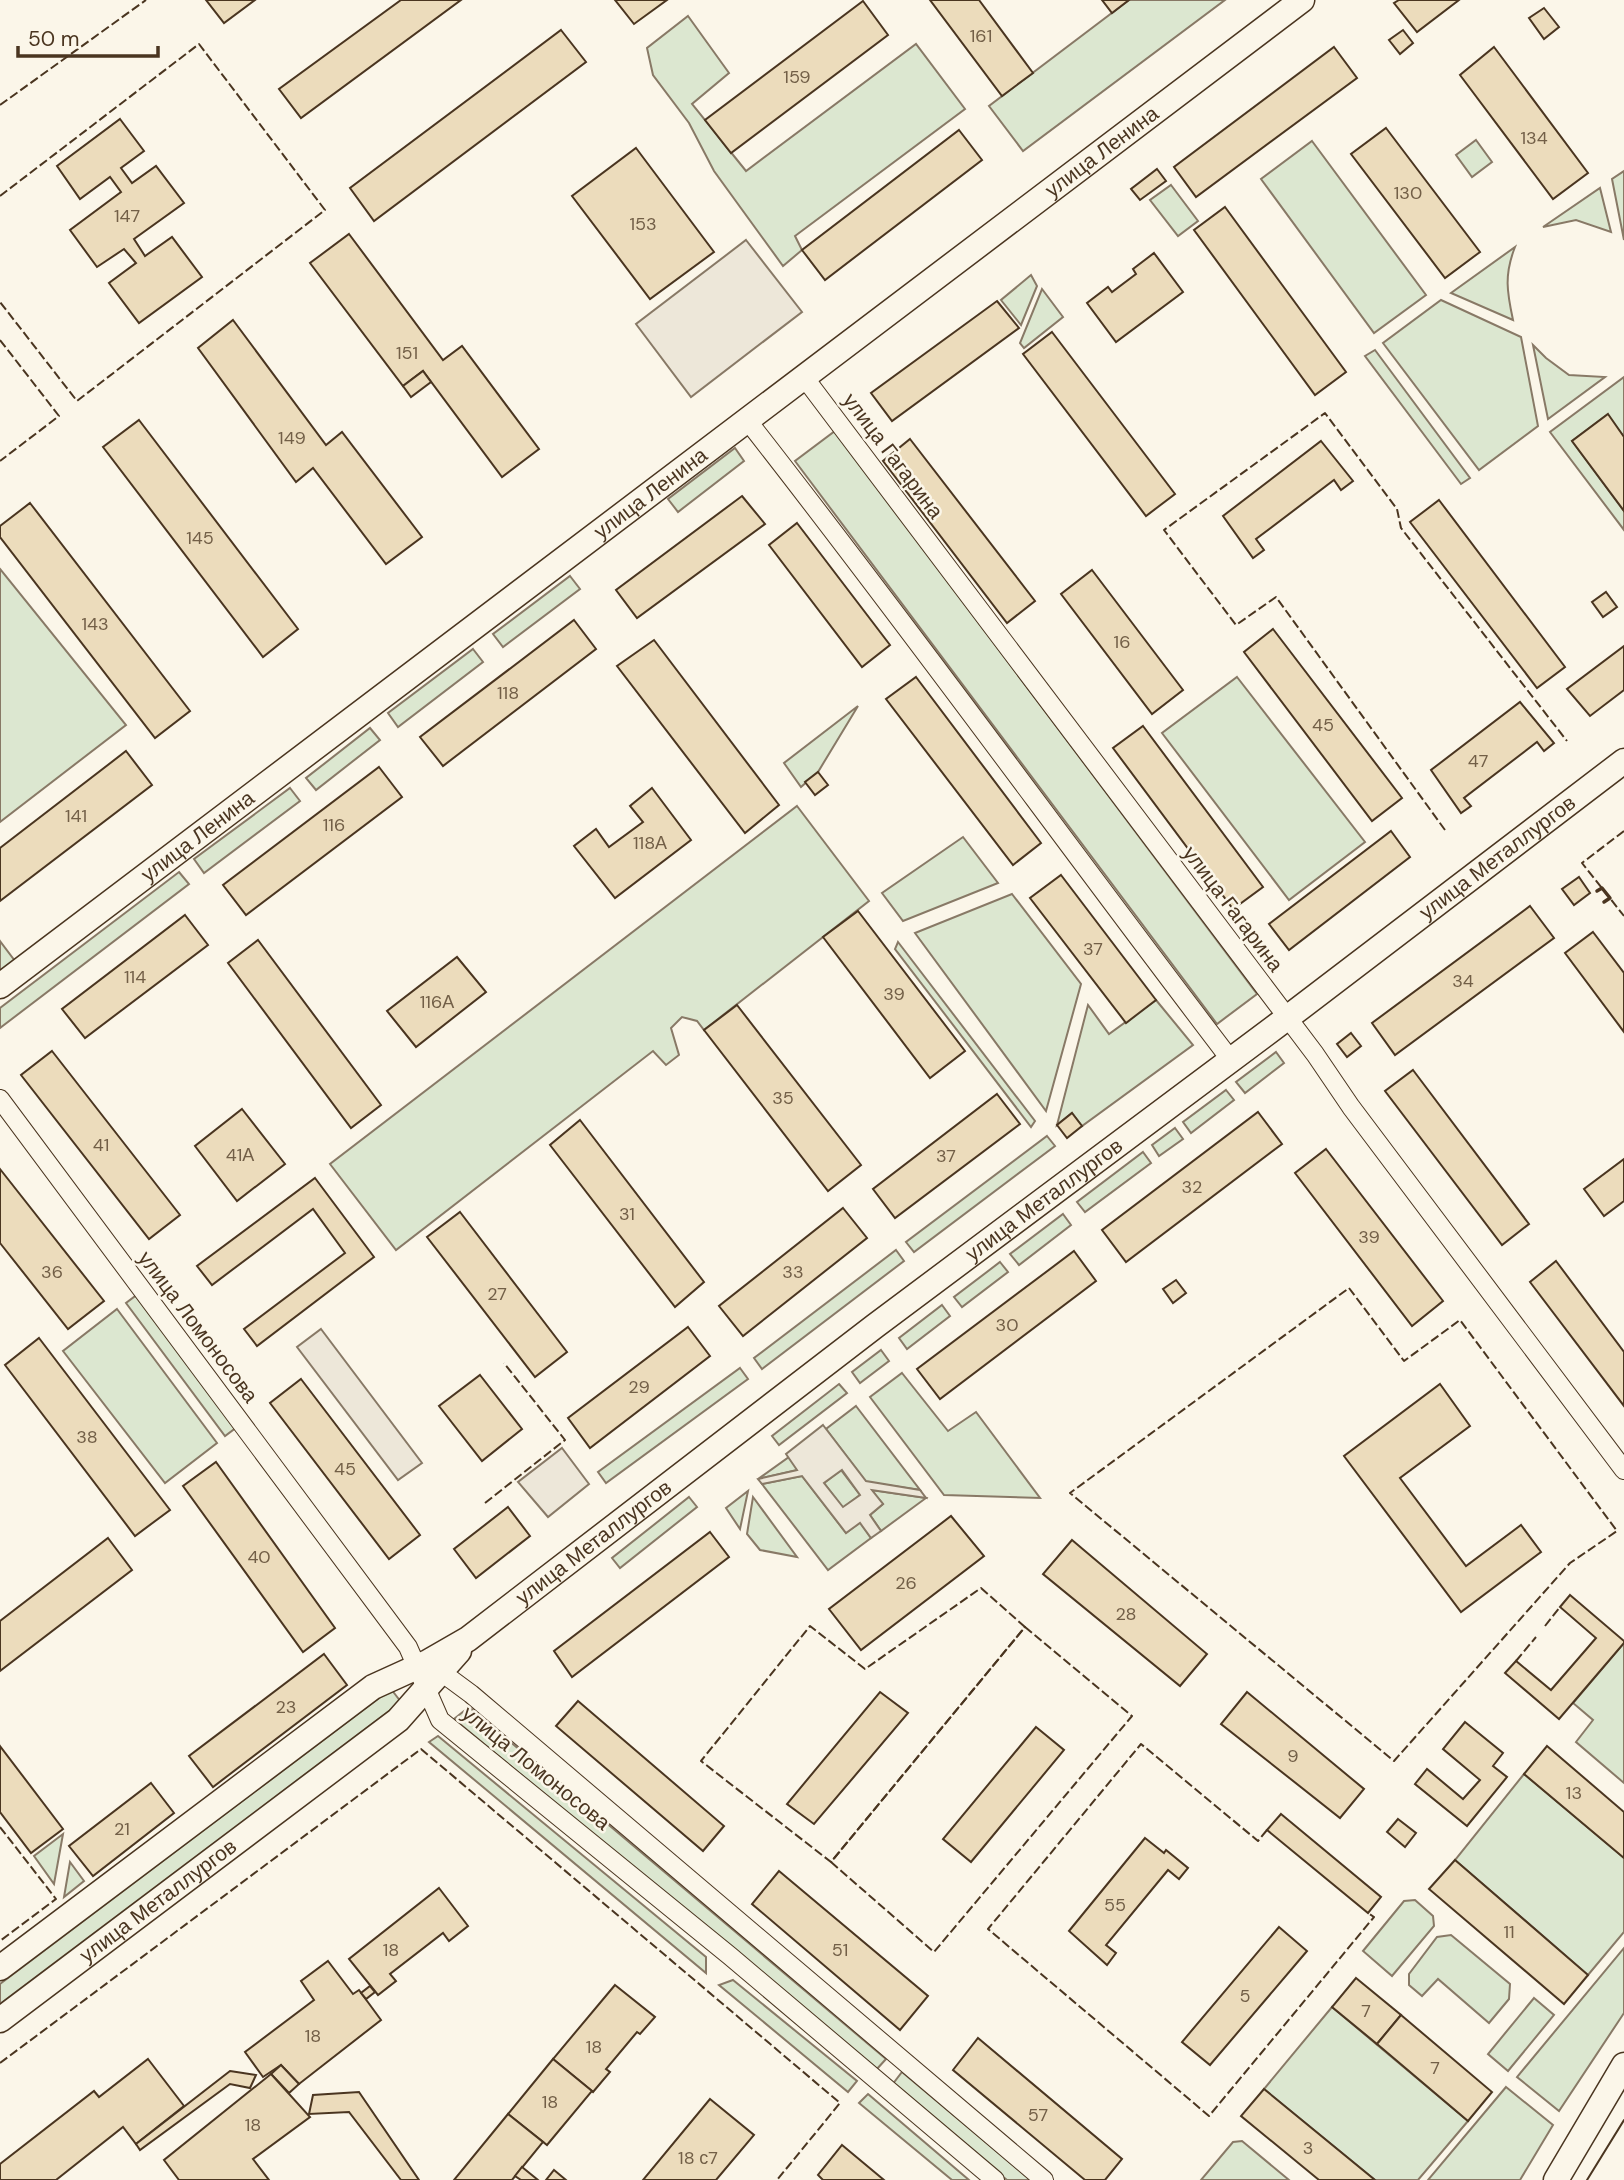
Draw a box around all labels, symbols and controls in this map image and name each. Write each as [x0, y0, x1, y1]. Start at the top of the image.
scale bar [18, 14, 158, 58]
house number: 161 [970, 24, 992, 48]
text: 50 m [28, 25, 79, 53]
house number: 159 [783, 65, 811, 89]
street label: улица Ленина [1039, 99, 1164, 204]
house number: 134 [1520, 126, 1548, 150]
house number: 130 [1394, 181, 1422, 205]
house number: 147 [114, 204, 140, 228]
house number: 153 [629, 212, 657, 236]
house number: 151 [396, 341, 418, 365]
street label: улица Гагарина [836, 387, 950, 525]
house number: 149 [278, 426, 306, 450]
street label: улица Ленина [588, 441, 713, 545]
house number: 145 [186, 526, 214, 550]
house number: 143 [81, 612, 109, 636]
house number: 16 [1114, 630, 1130, 654]
house number: 118 [497, 681, 519, 705]
house number: 45 [1312, 713, 1334, 737]
house number: 47 [1468, 749, 1488, 773]
street label: улица Ленина [135, 784, 260, 888]
street label: улица Металлургов [1413, 789, 1581, 926]
house number: 141 [65, 804, 87, 828]
house number: 116 [323, 813, 345, 837]
house number: 118А [633, 831, 667, 855]
street label: улица Гагарина [1176, 840, 1290, 978]
house number: 37 [1083, 937, 1103, 961]
house number: 114 [124, 965, 146, 989]
house number: 34 [1452, 969, 1474, 993]
house number: 39 [883, 982, 905, 1006]
house number: 116А [420, 990, 454, 1014]
house number: 35 [772, 1086, 794, 1110]
street label: улица Металлургов [960, 1132, 1128, 1268]
house number: 41 [93, 1133, 109, 1157]
house number: 41А [226, 1143, 254, 1167]
house number: 37 [936, 1144, 956, 1168]
house number: 32 [1181, 1175, 1203, 1199]
house number: 31 [619, 1202, 635, 1226]
house number: 39 [1358, 1225, 1380, 1249]
street label: улица Ломоносова [132, 1245, 264, 1409]
house number: 36 [41, 1260, 63, 1284]
house number: 33 [782, 1260, 804, 1284]
house number: 27 [487, 1282, 507, 1306]
house number: 30 [996, 1313, 1018, 1337]
house number: 29 [628, 1375, 650, 1399]
house number: 38 [76, 1425, 98, 1449]
house number: 45 [334, 1457, 356, 1481]
street label: улица Металлургов [510, 1473, 677, 1611]
house number: 40 [247, 1545, 271, 1569]
house number: 26 [895, 1571, 917, 1595]
house number: 28 [1115, 1602, 1137, 1626]
house number: 23 [275, 1695, 297, 1719]
street label: улица Ломоносова [456, 1699, 616, 1837]
house number: 9 [1287, 1744, 1299, 1768]
house number: 13 [1566, 1781, 1582, 1805]
house number: 21 [114, 1817, 130, 1841]
street label: улица Металлургов [74, 1833, 242, 1969]
house number: 55 [1104, 1893, 1126, 1917]
house number: 11 [1503, 1920, 1515, 1944]
house number: 18 [383, 1938, 399, 1962]
house number: 51 [832, 1938, 848, 1962]
house number: 5 [1240, 1984, 1250, 2008]
house number: 7 [1361, 1999, 1371, 2023]
house number: 18 [305, 2024, 321, 2048]
house number: 18 [586, 2035, 602, 2059]
house number: 7 [1430, 2056, 1440, 2080]
house number: 18 [542, 2090, 558, 2114]
house number: 57 [1028, 2103, 1048, 2127]
house number: 18 [245, 2113, 261, 2137]
house number: 3 [1303, 2136, 1313, 2160]
house number: 18 с7 [678, 2146, 718, 2170]

